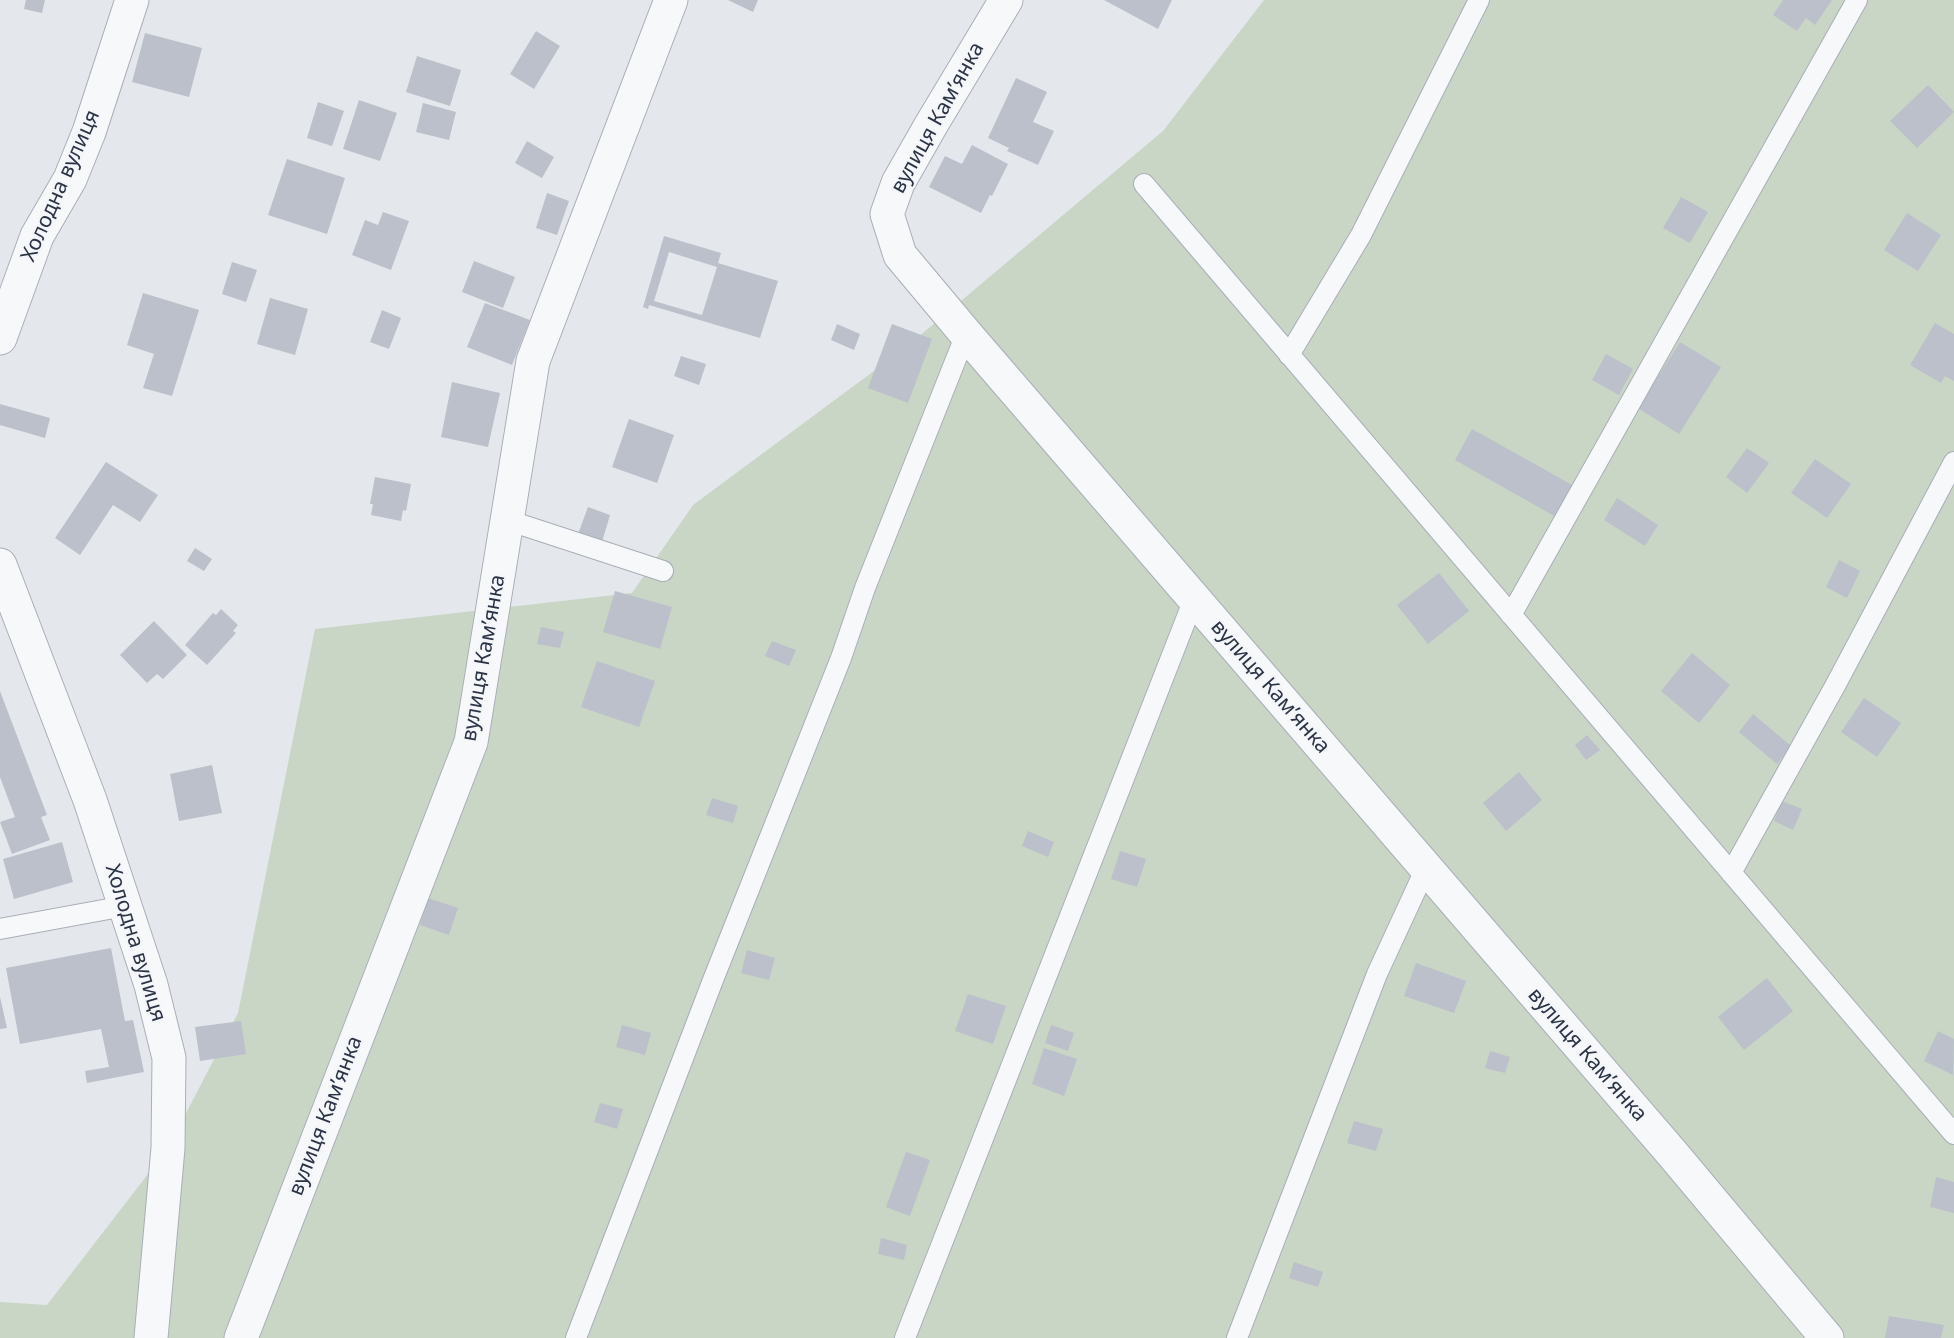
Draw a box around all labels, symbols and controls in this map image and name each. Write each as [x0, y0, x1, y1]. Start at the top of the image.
street label: вулиця Камʼянка [886, 38, 990, 198]
street label: Холодна вулиця [16, 106, 106, 266]
street label: вулиця Камʼянка [457, 573, 511, 743]
street label: вулиця Камʼянка [1205, 615, 1335, 759]
street label: Холодна вулиця [99, 861, 171, 1025]
street label: вулиця Камʼянка [1522, 983, 1652, 1127]
street label: вулиця Камʼянка [284, 1033, 368, 1199]

